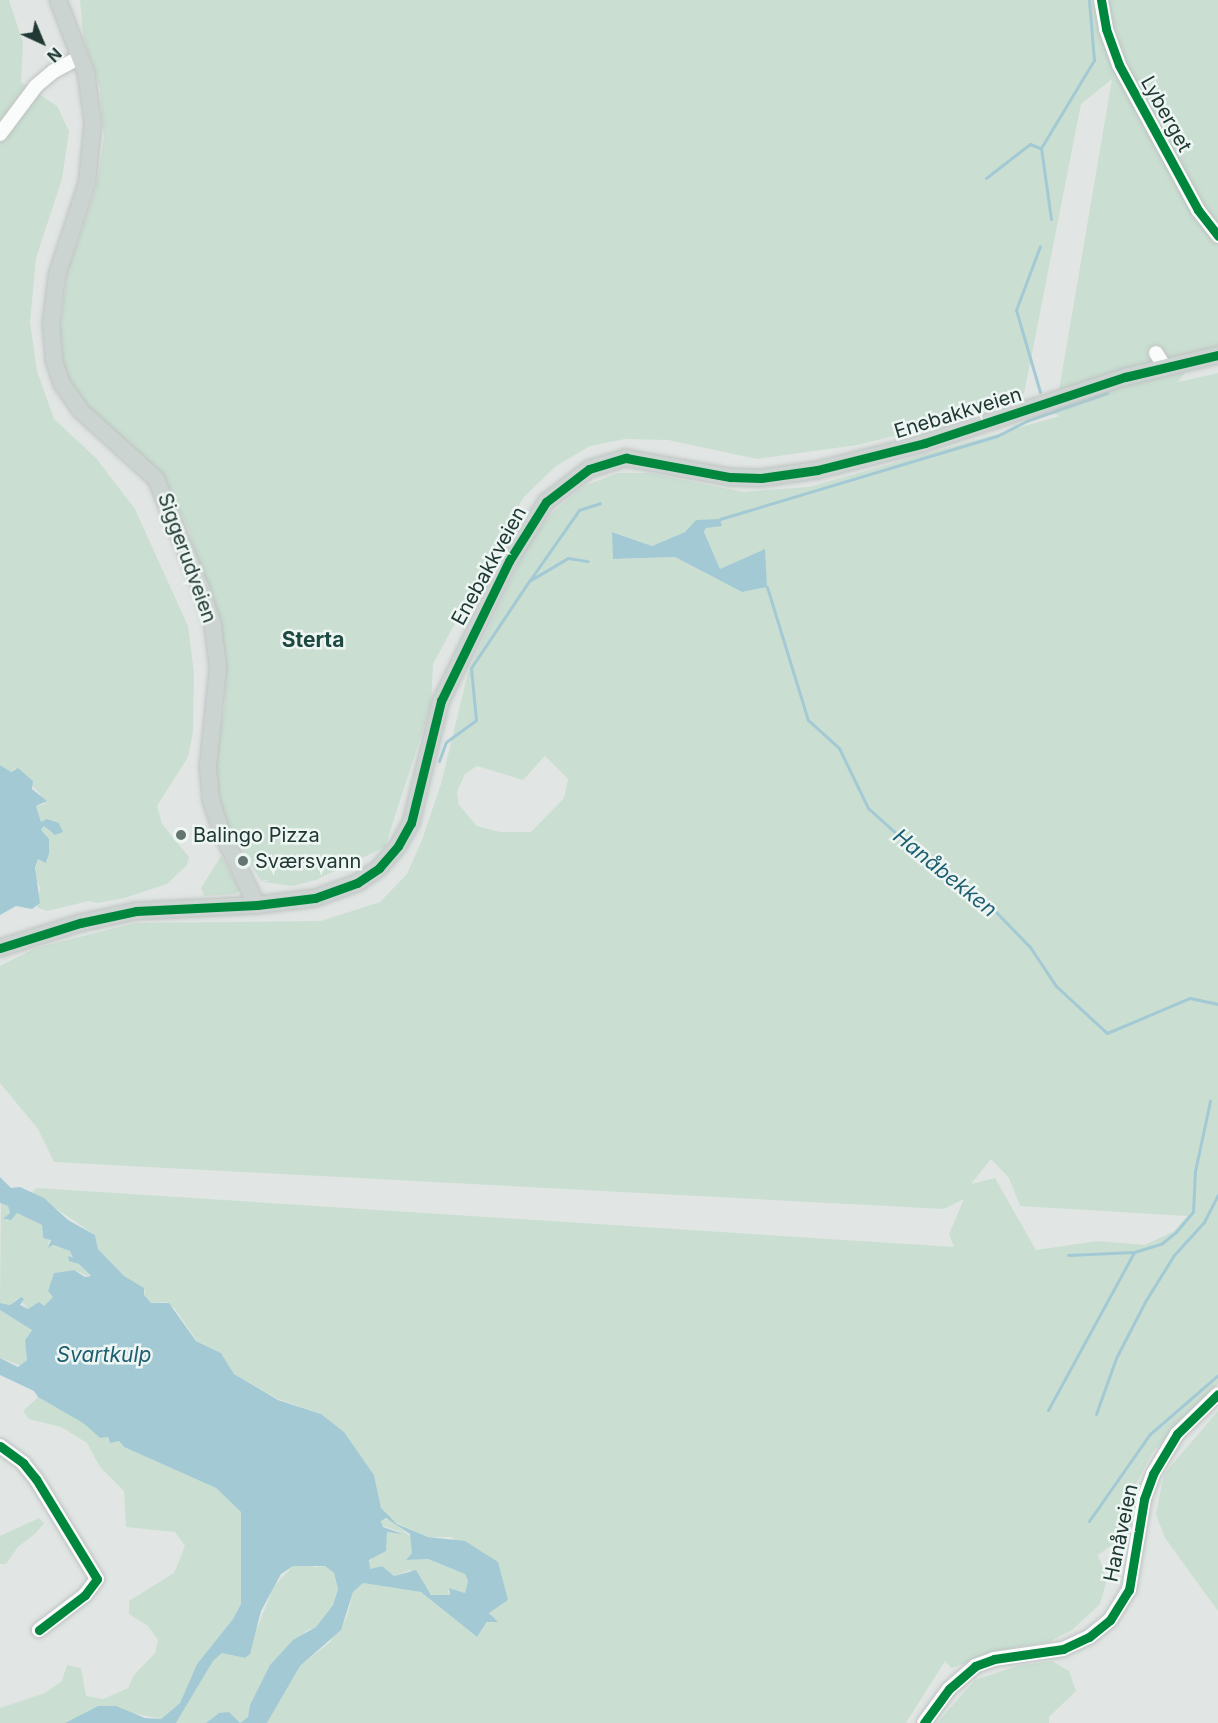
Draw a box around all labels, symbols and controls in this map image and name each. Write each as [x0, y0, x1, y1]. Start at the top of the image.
north arrow [12, 12, 72, 72]
text: N [43, 44, 66, 66]
street label: Lyberget [1135, 72, 1197, 156]
street label: Enebakkveien [891, 382, 1025, 444]
street label: Siggerudveien [152, 490, 222, 626]
street label: Enebakkveien [447, 502, 531, 630]
district label: Sterta [282, 627, 344, 653]
place label: Balingo Pizza [193, 823, 320, 847]
water label: Hanåbekken [888, 824, 1002, 922]
marker: Balingo Pizza [174, 828, 188, 842]
place label: Sværsvann [255, 849, 361, 873]
marker: Sværsvann [236, 854, 250, 868]
water label: Svartkulp [57, 1342, 151, 1368]
street label: Hanåveien [1099, 1482, 1143, 1584]

